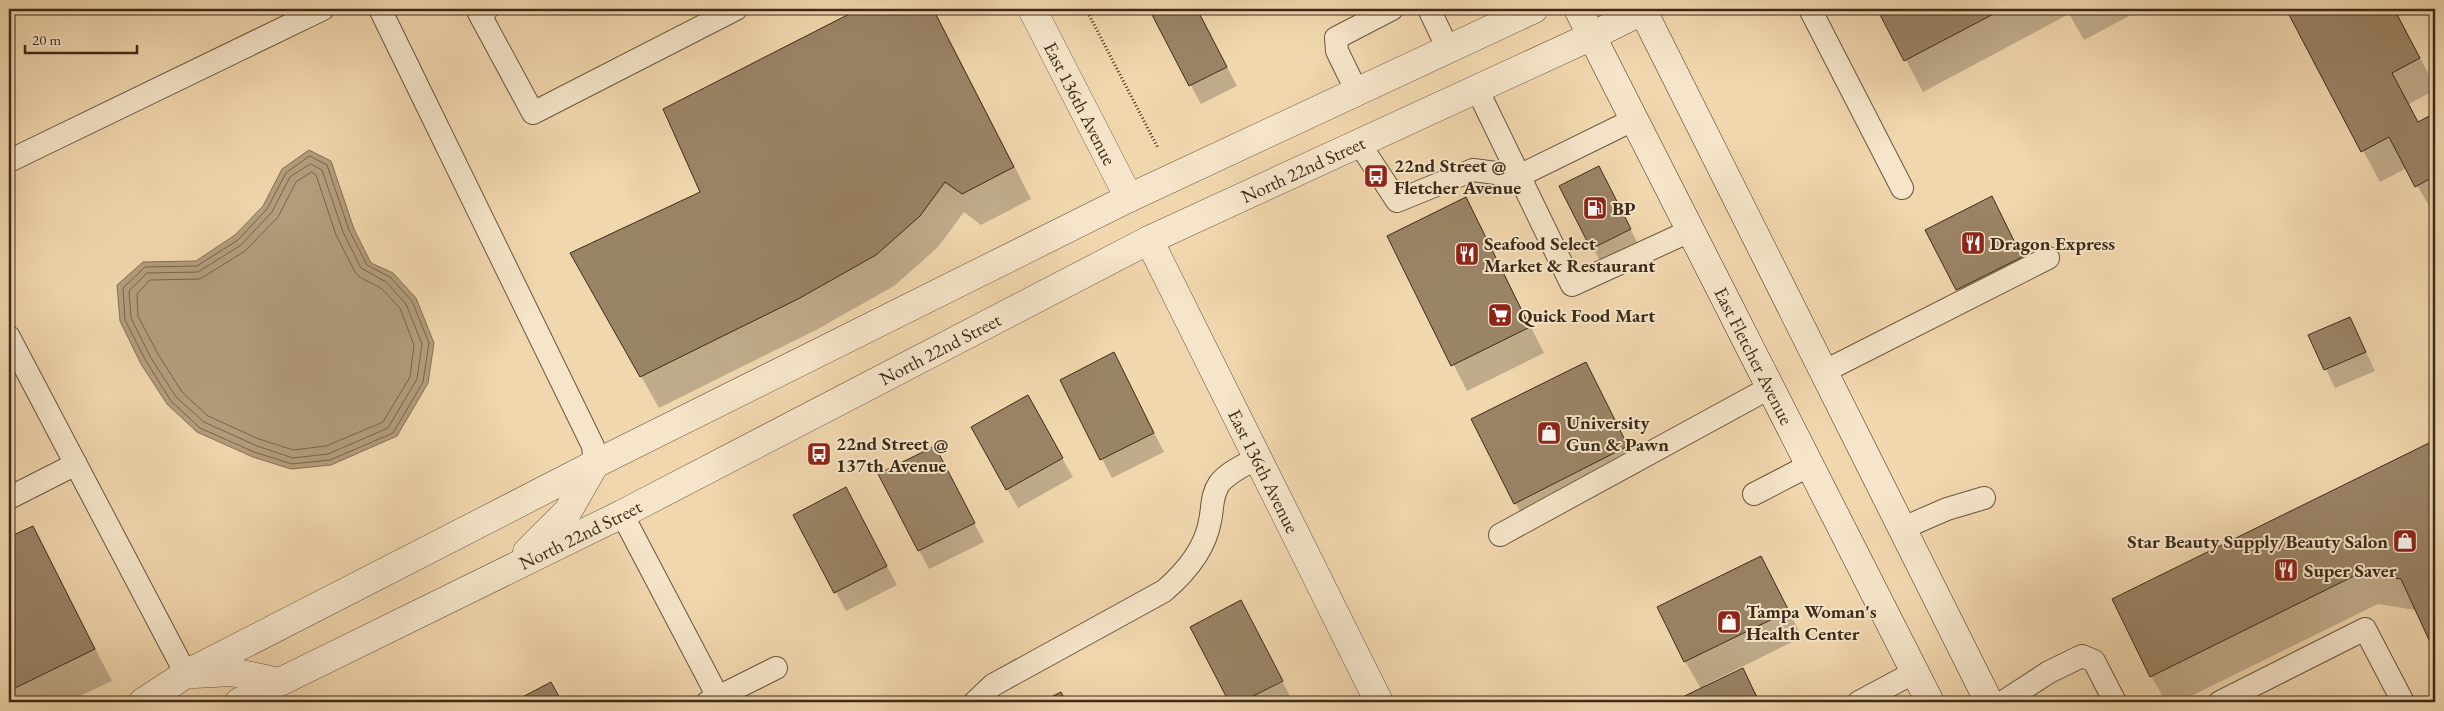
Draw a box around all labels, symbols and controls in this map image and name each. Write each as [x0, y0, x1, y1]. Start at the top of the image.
scale bar [25, 22, 138, 54]
text: 20 m [32, 30, 61, 49]
street label: East 136th Avenue [1038, 38, 1122, 169]
street label: North 22nd Street [1237, 130, 1369, 209]
place label: 22nd Street @ Fletcher Avenue [1394, 153, 1521, 200]
bus stop icon: 22nd Street @ Fletcher Avenue [1363, 163, 1389, 189]
fuel station icon: BP [1582, 195, 1608, 221]
place label: BP [1612, 196, 1636, 221]
restaurant icon: Dragon Express [1960, 230, 1986, 256]
place label: Seafood Select Market & Restaurant [1484, 231, 1655, 278]
place label: Dragon Express [1990, 231, 2115, 256]
restaurant icon: Seafood Select Market & Restaurant [1454, 241, 1480, 267]
street label: East Fletcher Avenue [1708, 283, 1799, 429]
supermarket icon: Quick Food Mart [1487, 302, 1513, 328]
place label: Quick Food Mart [1518, 303, 1655, 328]
street label: North 22nd Street [875, 307, 1005, 391]
street label: East 136th Avenue [1222, 405, 1305, 537]
place label: University Gun & Pawn [1566, 410, 1669, 457]
shop icon: University Gun & Pawn [1536, 420, 1562, 446]
place label: 22nd Street @ 137th Avenue [836, 431, 948, 478]
bus stop icon: 22nd Street @ 137th Avenue [806, 441, 832, 467]
street label: North 22nd Street [515, 494, 646, 576]
shop icon: Star Beauty Supply/Beauty Salon [2392, 528, 2418, 554]
place label: Star Beauty Supply/Beauty Salon [2127, 529, 2388, 554]
restaurant icon: Super Saver [2273, 557, 2299, 583]
place label: Super Saver [2304, 558, 2397, 583]
place label: Tampa Woman's Health Center [1746, 599, 1877, 646]
shop icon: Tampa Woman's Health Center [1716, 609, 1742, 635]

